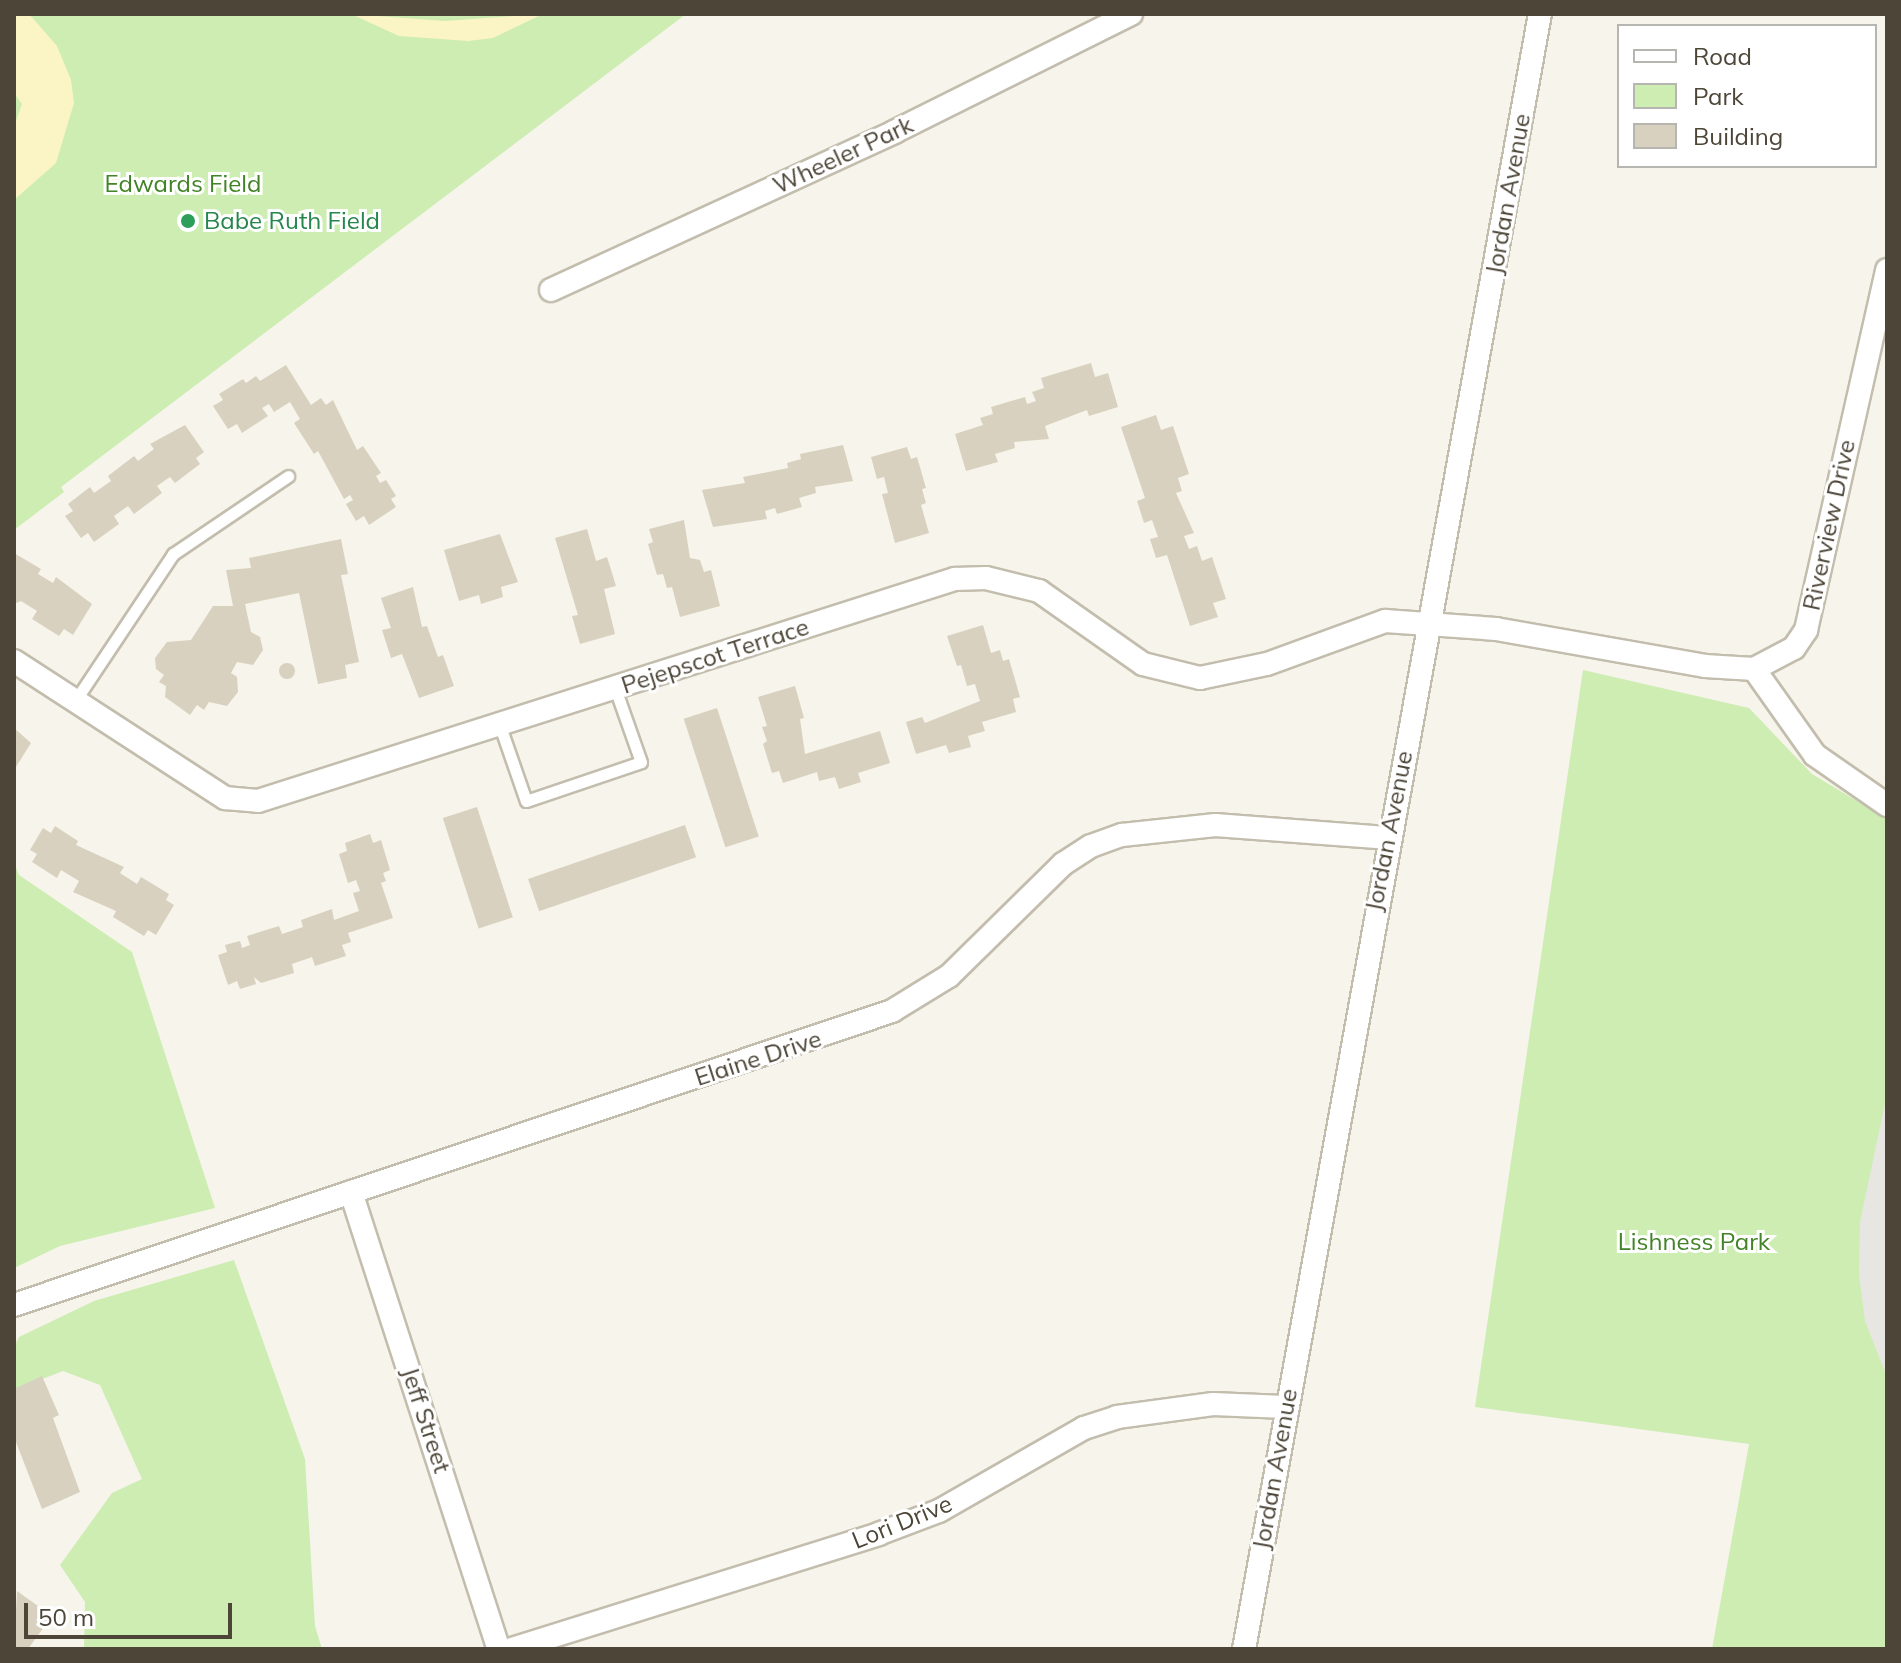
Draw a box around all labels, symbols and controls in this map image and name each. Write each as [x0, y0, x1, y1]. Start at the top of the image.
legend [1617, 24, 1877, 168]
text: Road [1693, 41, 1752, 71]
text: Park [1693, 81, 1744, 111]
street label: Wheeler Park [768, 110, 918, 200]
street label: Jordan Avenue [1480, 111, 1536, 277]
text: Building [1693, 121, 1783, 151]
park label: Edwards Field [105, 170, 261, 198]
place label: Babe Ruth Field [204, 207, 380, 235]
marker: Babe Ruth Field [179, 212, 197, 230]
street label: Riverview Drive [1797, 437, 1861, 613]
street label: Pejepscot Terrace [618, 612, 812, 700]
street label: Jordan Avenue [1359, 748, 1419, 914]
street label: Elaine Drive [691, 1024, 825, 1092]
park label: Lishness Park [1618, 1228, 1770, 1256]
street label: Jeff Street [395, 1364, 457, 1476]
street label: Jordan Avenue [1247, 1386, 1303, 1552]
street label: Lori Drive [848, 1489, 956, 1555]
scale bar [28, 1587, 236, 1637]
text: 50 m [38, 1602, 94, 1632]

